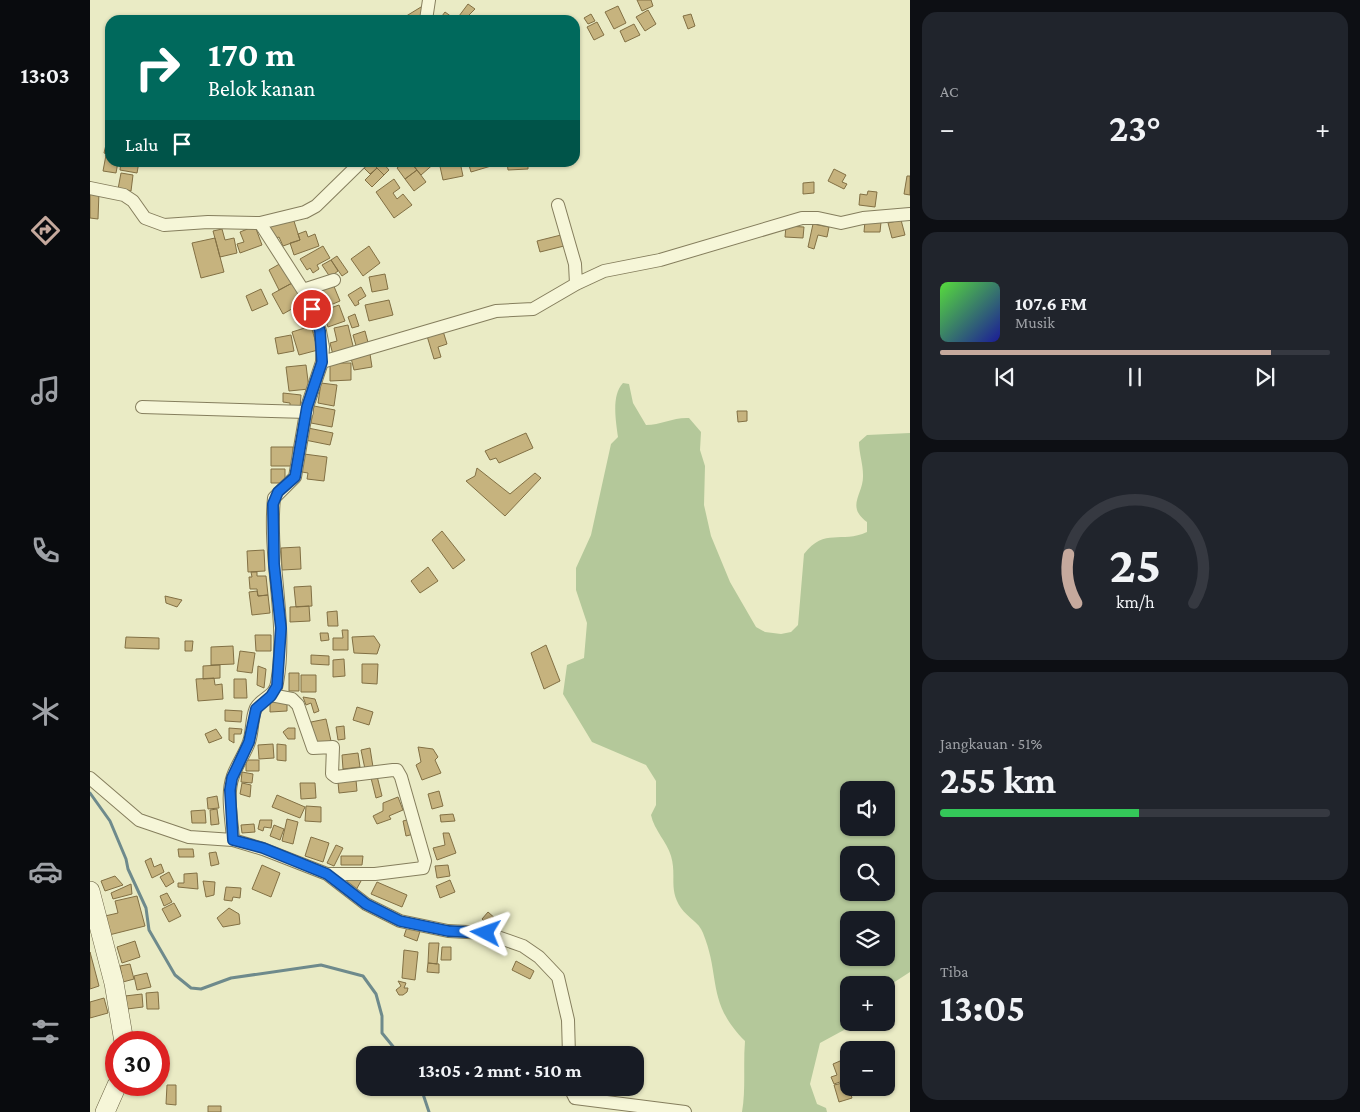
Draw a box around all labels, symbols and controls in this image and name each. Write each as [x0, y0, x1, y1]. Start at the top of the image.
icon: right [125, 35, 190, 100]
text: 170 m [208, 35, 295, 74]
text: 13:03 [21, 63, 69, 88]
text: Belok kanan [208, 76, 315, 101]
text: AC [940, 83, 958, 100]
text: 23° [1109, 107, 1161, 149]
text: − [940, 113, 955, 144]
text: + [1315, 113, 1330, 144]
icon: arrive [168, 130, 196, 158]
text: Lalu [125, 134, 158, 155]
icon: directions [28, 213, 63, 248]
pin [291, 288, 333, 330]
text: 107.6 FM [1015, 293, 1087, 314]
icon: arrive [298, 295, 326, 323]
text: Musik [1015, 314, 1055, 331]
icon: previous [991, 363, 1019, 391]
icon: pause [1121, 363, 1149, 391]
icon: next [1251, 363, 1279, 391]
icon: music [28, 373, 63, 408]
icon: phone [28, 533, 63, 568]
text: 25 [1109, 535, 1161, 593]
text: km/h [1116, 592, 1155, 612]
icon: climate [28, 694, 63, 729]
text: Jangkauan · 51% [940, 735, 1042, 752]
text: 255 km [940, 759, 1056, 801]
map controls [840, 781, 895, 1096]
button: sound [840, 781, 895, 836]
button: search [840, 846, 895, 901]
icon: car [28, 854, 63, 889]
position arrow [459, 906, 511, 958]
button: layers [840, 911, 895, 966]
text: Tiba [940, 963, 969, 980]
button: + [840, 976, 895, 1031]
text: 13:05 [940, 987, 1025, 1029]
icon: filters [28, 1014, 63, 1049]
speed limit sign: 30 [105, 1031, 170, 1096]
button: − [840, 1041, 895, 1096]
text: 13:05 · 2 mnt · 510 m [418, 1060, 582, 1081]

